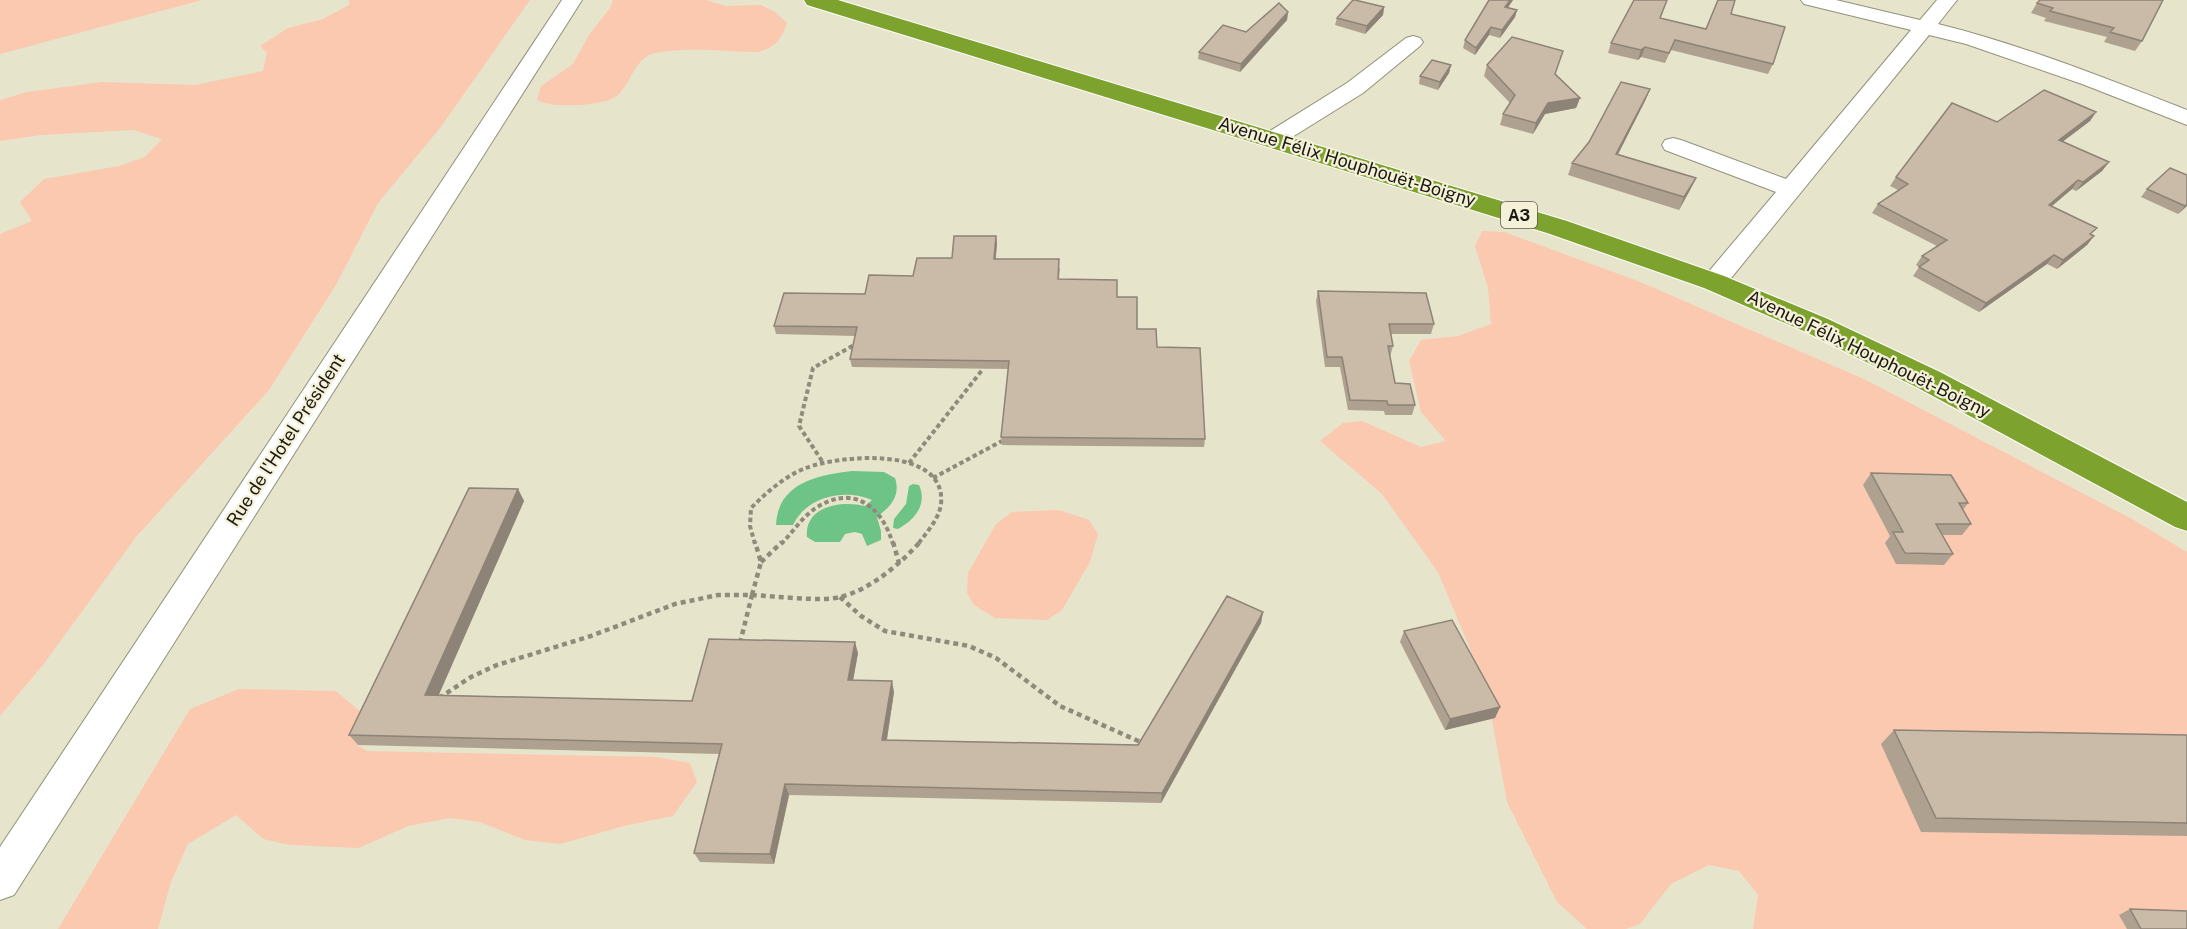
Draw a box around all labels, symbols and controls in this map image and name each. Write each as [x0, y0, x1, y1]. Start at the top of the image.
street label: Avenue Félix Houphouët-Boigny [1216, 112, 1479, 211]
road number: A3 [1501, 202, 1537, 228]
street label: Avenue Félix Houphouët-Boigny [1744, 285, 1995, 422]
street label: Rue de l'Hotel Président [222, 350, 349, 530]

